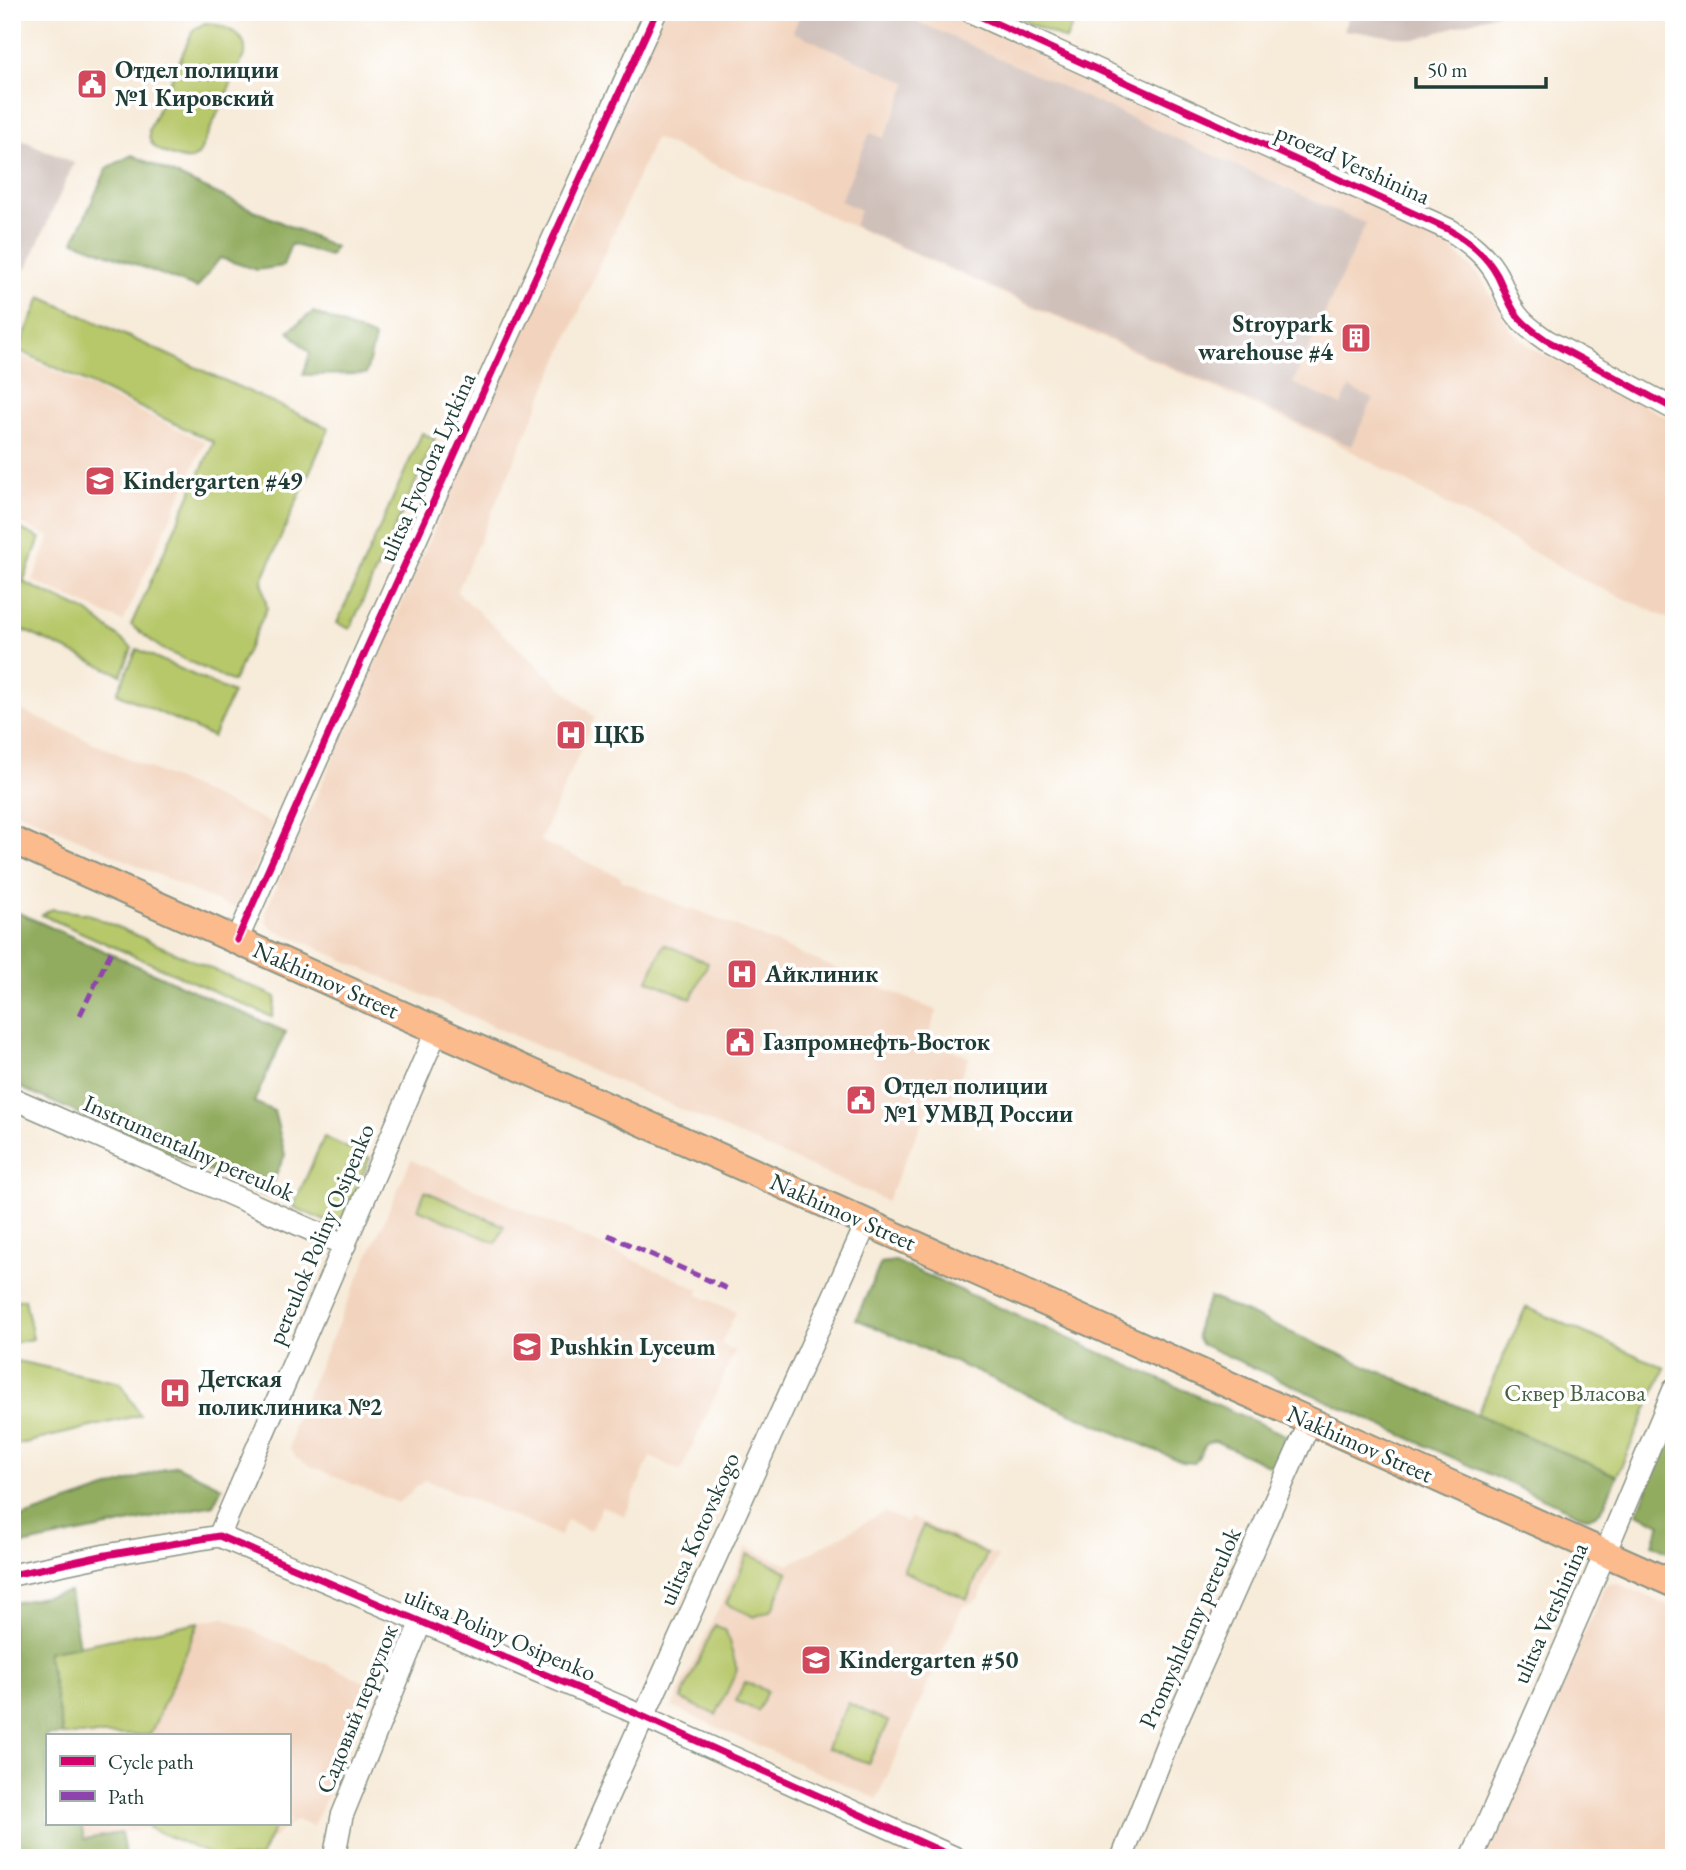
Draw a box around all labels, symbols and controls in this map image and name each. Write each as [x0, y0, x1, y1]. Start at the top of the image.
scale bar [1416, 46, 1546, 90]
place label: Отдел полиции №1 Кировский [115, 54, 279, 113]
text: 50 m [1427, 56, 1468, 83]
public building icon: Отдел полиции №1 Кировский [75, 67, 109, 101]
street label: proezd Vershinina [1271, 116, 1436, 212]
place label: Stroypark warehouse #4 [1198, 308, 1334, 367]
building icon: Stroypark warehouse #4 [1339, 321, 1373, 355]
street label: ulitsa Fyodora Lytkina [371, 367, 482, 566]
school or university icon: Kindergarten #49 [83, 464, 117, 498]
place label: Kindergarten #49 [123, 465, 303, 497]
hospital icon: ЦКБ [554, 718, 588, 752]
place label: ЦКБ [594, 719, 645, 750]
street label: Nakhimov Street [248, 934, 404, 1026]
hospital icon: Айклиник [725, 957, 759, 991]
place label: Айклиник [764, 958, 879, 989]
public building icon: Газпромнефть-Восток [723, 1025, 757, 1059]
place label: Газпромнефть-Восток [763, 1026, 991, 1057]
place label: Отдел полиции №1 УМВД России [884, 1070, 1073, 1129]
public building icon: Отдел полиции №1 УМВД России [844, 1083, 878, 1117]
street label: Instrumentalny pereulok [79, 1087, 300, 1208]
street label: pereulok Poliny Osipenko [260, 1119, 381, 1349]
street label: Nakhimov Street [765, 1166, 921, 1258]
school or university icon: Pushkin Lyceum [510, 1330, 544, 1364]
place label: Pushkin Lyceum [550, 1331, 716, 1363]
place label: Детская поликлиника №2 [198, 1363, 383, 1422]
hospital icon: Детская поликлиника №2 [158, 1376, 192, 1410]
park label: Сквер Власова [1504, 1377, 1646, 1408]
street label: Nakhimov Street [1282, 1398, 1438, 1490]
street label: ulitsa Kotovskogo [651, 1447, 746, 1610]
street label: Promyshlenny pereulok [1131, 1522, 1248, 1733]
street label: ulitsa Vershinina [1504, 1537, 1595, 1688]
street label: ulitsa Poliny Osipenko [399, 1579, 601, 1688]
street label: Садовый переулок [308, 1619, 405, 1798]
school or university icon: Kindergarten #50 [799, 1643, 833, 1677]
place label: Kindergarten #50 [839, 1644, 1019, 1676]
legend [46, 1734, 290, 1825]
text: Cycle path [108, 1748, 194, 1775]
text: Path [108, 1783, 145, 1810]

